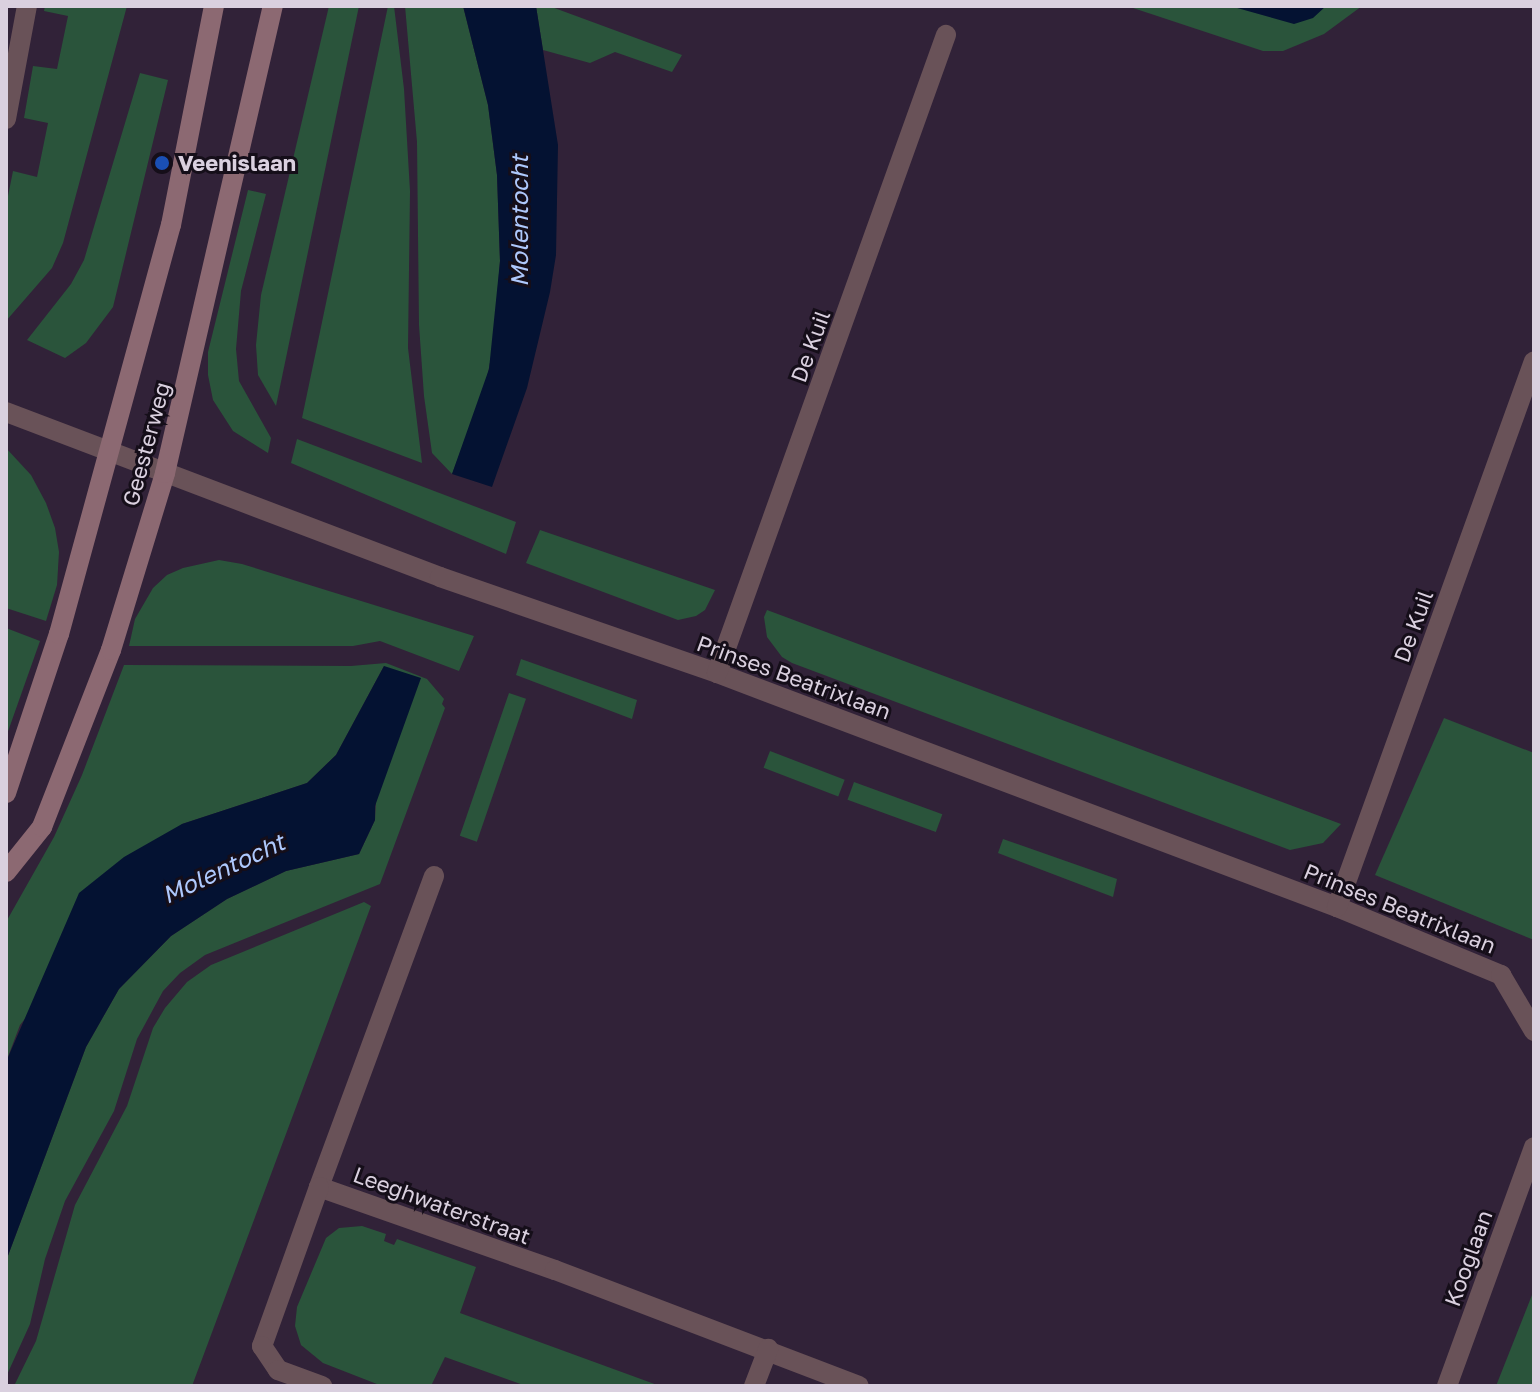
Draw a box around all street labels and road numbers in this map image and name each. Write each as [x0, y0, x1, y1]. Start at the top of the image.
street label: De Kuil [785, 306, 835, 386]
street label: Geesterweg [117, 379, 175, 509]
street label: De Kuil [1388, 586, 1438, 666]
street label: Prinses Beatrixlaan [693, 630, 895, 724]
street label: Prinses Beatrixlaan [1300, 857, 1500, 959]
street label: Leeghwaterstraat [350, 1161, 534, 1249]
street label: Kooglaan [1438, 1206, 1498, 1310]

